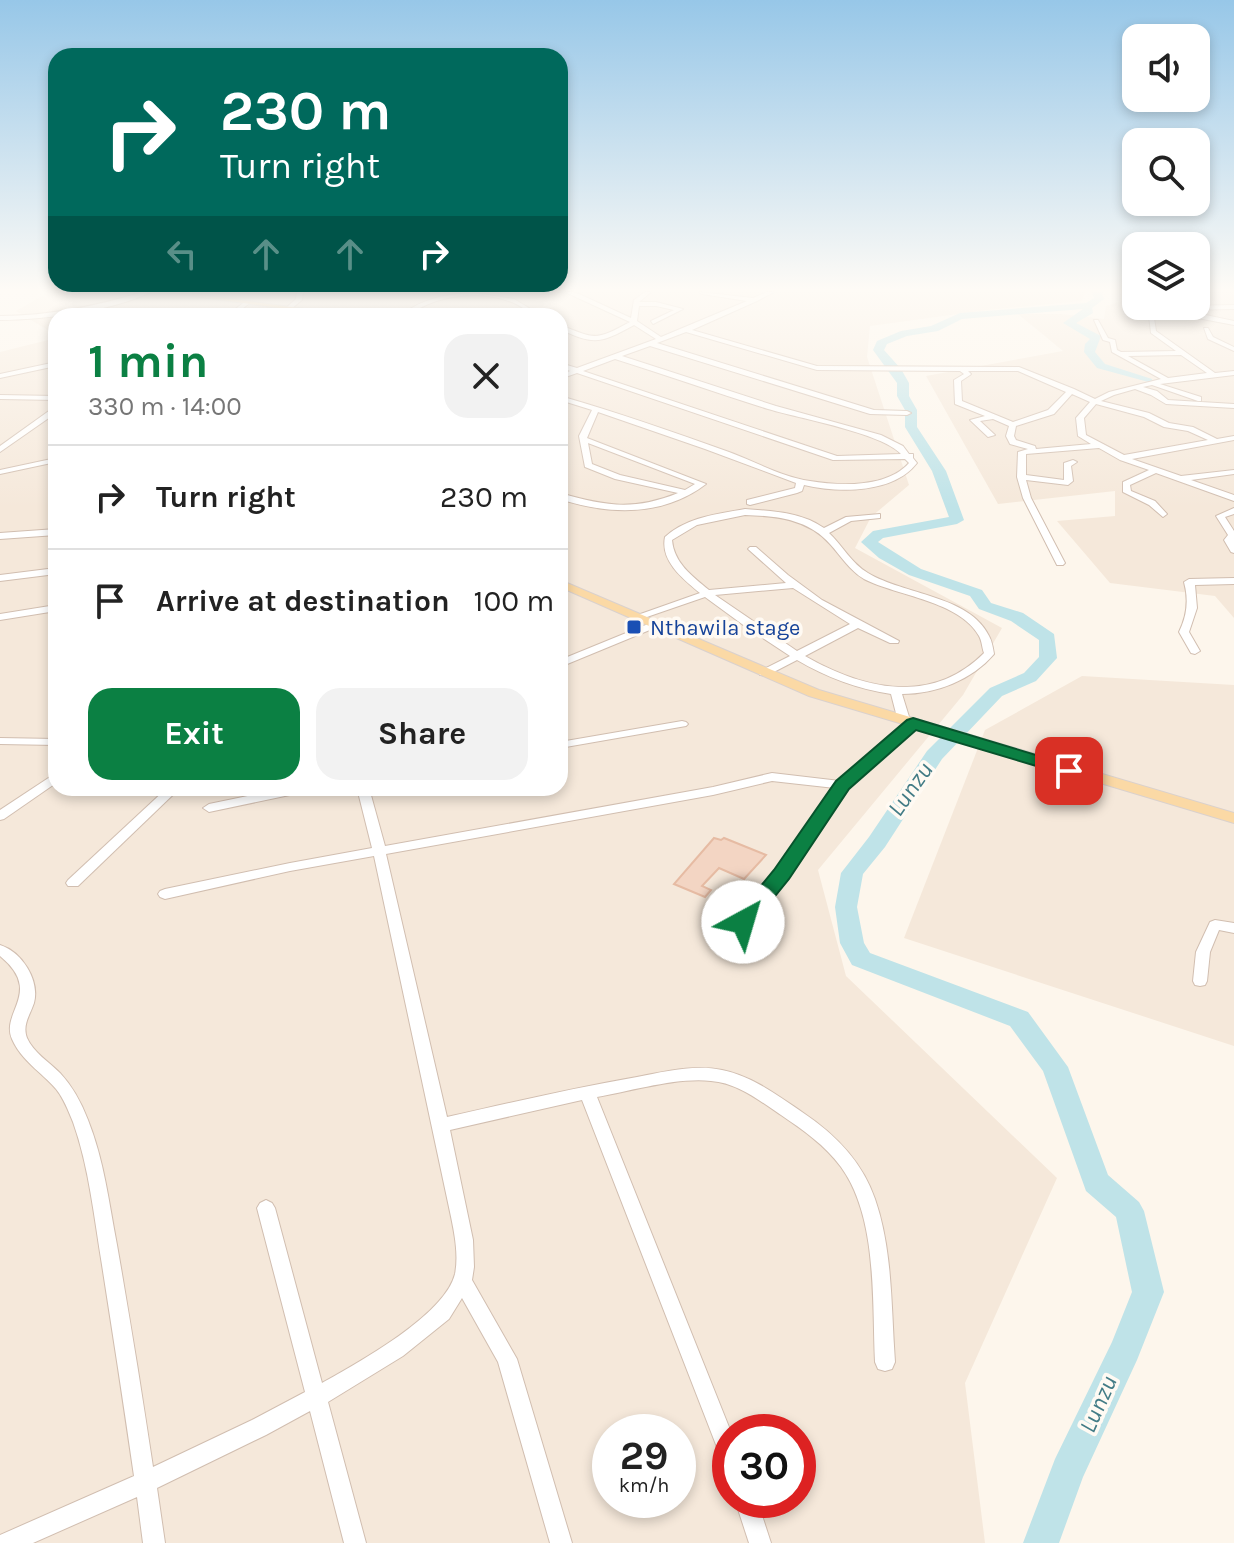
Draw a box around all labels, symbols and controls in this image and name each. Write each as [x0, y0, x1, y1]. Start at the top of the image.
map controls [1122, 24, 1210, 320]
button: sound [1122, 24, 1210, 112]
text: 230 m [220, 78, 391, 143]
icon: right [88, 80, 192, 184]
button: search [1122, 128, 1210, 216]
text: Turn right [220, 145, 380, 187]
icon: left [160, 232, 204, 276]
icon: ahead [244, 232, 288, 276]
icon: ahead [328, 232, 372, 276]
icon: right [412, 232, 456, 276]
button: layers [1122, 232, 1210, 320]
text: 1 min [88, 333, 208, 389]
button: close [444, 334, 528, 418]
text: 330 m · 14:00 [88, 391, 242, 422]
icon: right [88, 475, 132, 519]
text: Turn right [156, 479, 296, 515]
text: 230 m [440, 479, 528, 515]
icon: arrive [88, 579, 132, 623]
text: Arrive at destination [156, 583, 450, 619]
text: 100 m [474, 583, 554, 619]
place label: Nthawila stage [650, 615, 800, 641]
marker: Nthawila stage [625, 618, 643, 636]
button: Exit [88, 688, 300, 780]
button: Share [316, 688, 528, 780]
pin [1035, 737, 1103, 805]
icon: arrive [1047, 749, 1091, 793]
water label: Lunzu [881, 757, 939, 821]
position arrow [701, 880, 785, 964]
water label: Lunzu [1073, 1371, 1123, 1437]
speed limit sign: 30 [712, 1414, 816, 1518]
text: 29 [620, 1432, 668, 1479]
text: km/h [619, 1474, 669, 1497]

